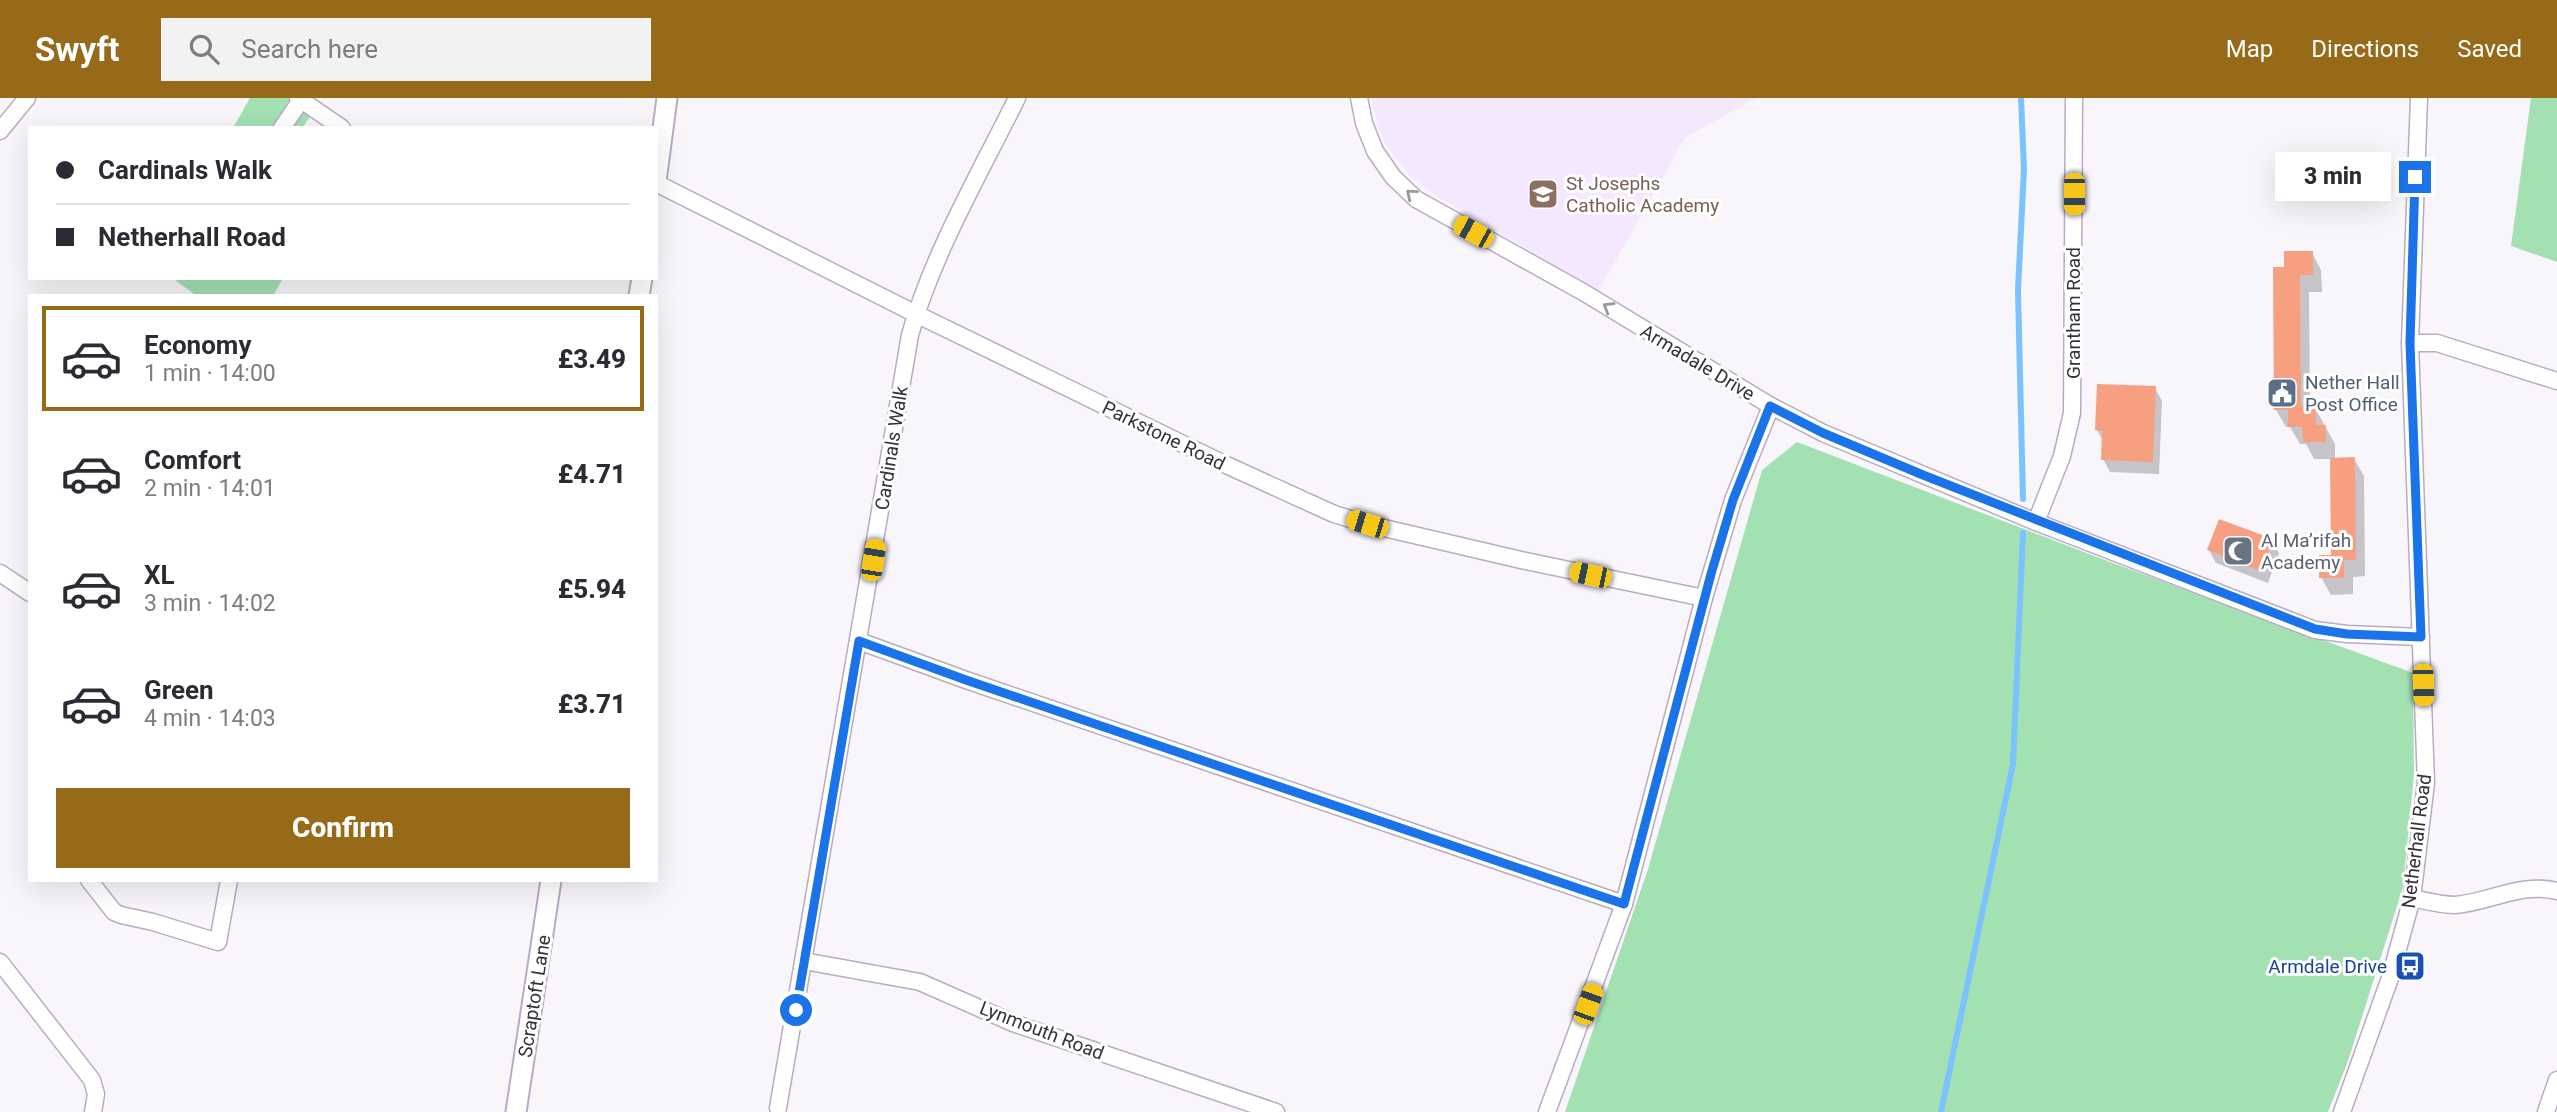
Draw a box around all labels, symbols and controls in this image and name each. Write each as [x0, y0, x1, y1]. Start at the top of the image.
search box [161, 18, 651, 81]
text: Swyft [35, 30, 119, 69]
icon: search [185, 30, 223, 68]
text: Search here [241, 34, 378, 64]
text: Map [2226, 35, 2273, 63]
text: Directions [2311, 35, 2419, 63]
text: Saved [2457, 35, 2522, 63]
callout: 3 min [2275, 153, 2390, 202]
text: Cardinals Walk [98, 155, 272, 185]
route end [2399, 161, 2431, 193]
text: 3 min [2304, 163, 2362, 190]
place label: St Josephs Catholic Academy [1566, 172, 1719, 217]
car [2064, 173, 2085, 215]
school or university icon: St Josephs Catholic Academy [1526, 177, 1560, 211]
one-way arrow [1406, 189, 1418, 202]
car [1450, 213, 1497, 251]
text: Netherhall Road [98, 222, 286, 252]
street label: Grantham Road [2062, 247, 2085, 379]
one-way arrow [1602, 303, 1615, 316]
street label: Armadale Drive [1637, 319, 1759, 406]
icon: car [60, 327, 123, 390]
text: Economy [144, 330, 251, 360]
text: £3.49 [558, 344, 626, 374]
text: 1 min · 14:00 [144, 360, 276, 387]
place label: Nether Hall Post Office [2305, 371, 2400, 416]
public building icon: Nether Hall Post Office [2265, 376, 2299, 410]
street label: Cardinals Walk [870, 384, 913, 512]
street label: Parkstone Road [1099, 396, 1229, 475]
icon: car [60, 442, 123, 505]
text: Comfort [144, 445, 241, 475]
text: £4.71 [558, 459, 626, 489]
text: 2 min · 14:01 [144, 475, 276, 502]
car [1344, 508, 1391, 540]
place label: Al Ma’rifah Academy [2261, 529, 2351, 574]
mosque icon: Al Ma’rifah Academy [2221, 534, 2255, 568]
car [860, 538, 887, 582]
icon: car [60, 557, 123, 620]
text: XL [144, 560, 175, 590]
car [1568, 560, 1613, 590]
text: £5.94 [558, 574, 626, 604]
text: 3 min · 14:02 [144, 590, 276, 617]
car [2412, 664, 2435, 706]
icon: car [60, 672, 123, 735]
text: Green [144, 675, 214, 705]
text: £3.71 [558, 689, 626, 719]
text: 4 min · 14:03 [144, 705, 276, 732]
street label: Netherhall Road [2397, 773, 2436, 910]
button: Confirm [56, 788, 630, 868]
street label: Scraptoft Lane [513, 933, 556, 1059]
bus stop icon: Armdale Drive [2393, 949, 2427, 983]
place label: Armdale Drive [2268, 955, 2387, 978]
car [1571, 981, 1606, 1027]
route start [780, 994, 812, 1026]
street label: Lynmouth Road [976, 996, 1107, 1065]

